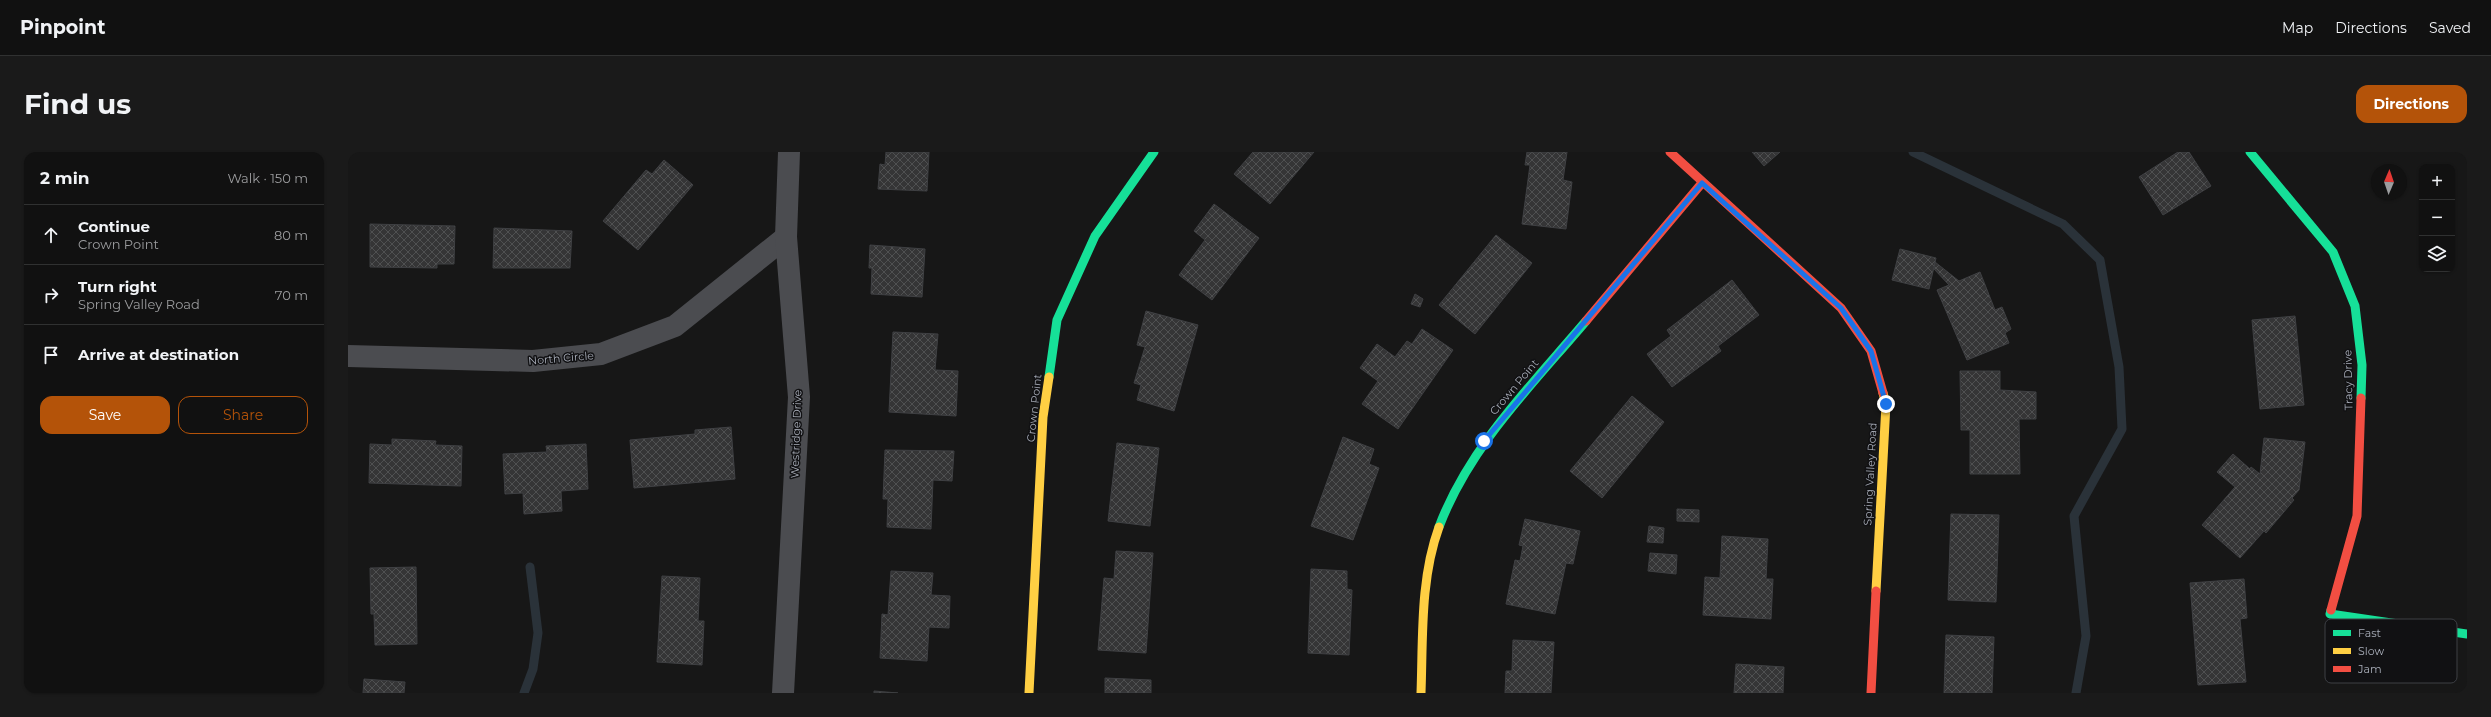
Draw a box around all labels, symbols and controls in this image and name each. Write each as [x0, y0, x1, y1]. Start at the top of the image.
text: Pinpoint [20, 16, 105, 39]
text: Map [2282, 19, 2313, 37]
text: Directions [2335, 19, 2407, 37]
text: Saved [2429, 19, 2471, 37]
button: Directions [2356, 85, 2467, 123]
text: Find us [24, 87, 131, 121]
north arrow [2371, 164, 2407, 200]
map controls [2419, 164, 2455, 272]
button: + [2419, 164, 2455, 200]
text: 2 min [40, 168, 90, 188]
text: Walk · 150 m [227, 170, 308, 186]
button: − [2419, 200, 2455, 236]
text: Continue [78, 217, 150, 236]
icon: ahead [40, 224, 62, 246]
text: 80 m [274, 227, 308, 243]
text: Crown Point [78, 236, 159, 252]
button: layers [2419, 236, 2455, 272]
text: Turn right [78, 277, 157, 296]
icon: right [40, 284, 62, 306]
text: 70 m [275, 287, 308, 303]
text: Spring Valley Road [78, 296, 200, 312]
icon: arrive [40, 344, 62, 366]
text: Arrive at destination [78, 345, 239, 364]
street label: North Circle [528, 348, 595, 368]
street label: Tracy Drive [2340, 349, 2356, 410]
street label: Crown Point [1487, 356, 1542, 418]
street label: Crown Point [1023, 373, 1045, 443]
street label: Westridge Drive [787, 389, 805, 479]
route end [1877, 395, 1895, 413]
button: Save [40, 396, 170, 434]
button: Share [178, 396, 308, 434]
street label: Spring Valley Road [1860, 422, 1880, 526]
route start [1475, 432, 1493, 450]
legend [2325, 619, 2457, 683]
text: Fast [2358, 626, 2382, 640]
text: Slow [2358, 644, 2384, 658]
text: Jam [2357, 662, 2382, 676]

